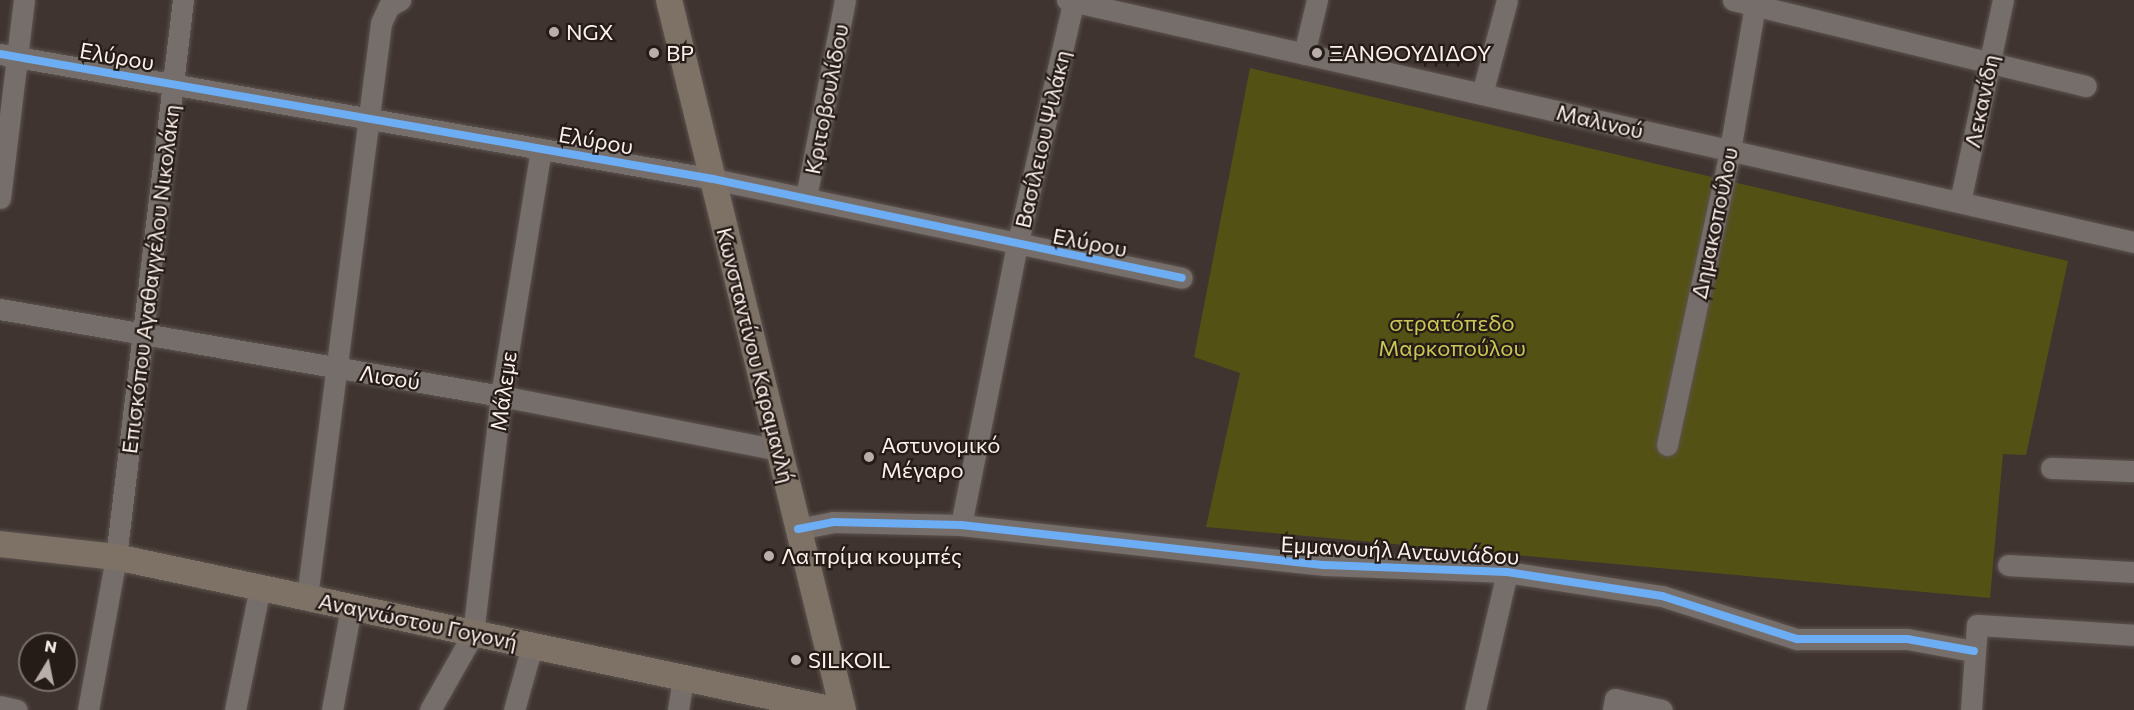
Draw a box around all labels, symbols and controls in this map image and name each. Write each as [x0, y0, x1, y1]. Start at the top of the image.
place label: NGX [566, 19, 614, 45]
street label: Κριτοβουλίδου [798, 22, 854, 176]
marker: NGX [547, 25, 561, 39]
street label: Ελύρου [78, 36, 156, 76]
place label: BP [666, 40, 694, 66]
place label: ΞΑΝΘΟΥΔΙΔΟΥ [1329, 40, 1491, 66]
marker: BP [647, 46, 661, 60]
marker: ΞΑΝΘΟΥΔΙΔΟΥ [1310, 46, 1324, 60]
street label: Βασίλειου Ψιλάκη [1009, 47, 1075, 231]
street label: Λεκανίδη [1958, 52, 2004, 150]
street label: Μαλινού [1554, 98, 1646, 144]
street label: Επισκόπου Αγαθαγγέλου Νικολάκη [115, 103, 185, 455]
street label: Ελύρου [557, 120, 635, 160]
street label: Δημακοπούλου [1685, 145, 1743, 301]
street label: Ελύρου [1051, 222, 1129, 262]
street label: Κωνσταντίνου Καραμανλή [711, 225, 801, 485]
park label: στρατόπεδο Μαρκοπούλου [1378, 309, 1526, 360]
street label: Μάλεμε [484, 349, 522, 433]
street label: Λισού [358, 359, 422, 395]
place label: Αστυνομικό Μέγαρο [881, 431, 1000, 482]
marker: Αστυνομικό Μέγαρο [862, 450, 876, 464]
street label: Εμμανουήλ Αντωνιάδου [1280, 531, 1520, 569]
place label: Λα πρίμα κουμπές [781, 543, 962, 569]
marker: Λα πρίμα κουμπές [762, 549, 776, 563]
street label: Αναγνώστου Γογονή [316, 587, 520, 655]
north arrow [18, 632, 78, 692]
text: N [43, 635, 58, 656]
place label: SILKOIL [808, 647, 890, 673]
marker: SILKOIL [789, 653, 803, 667]

